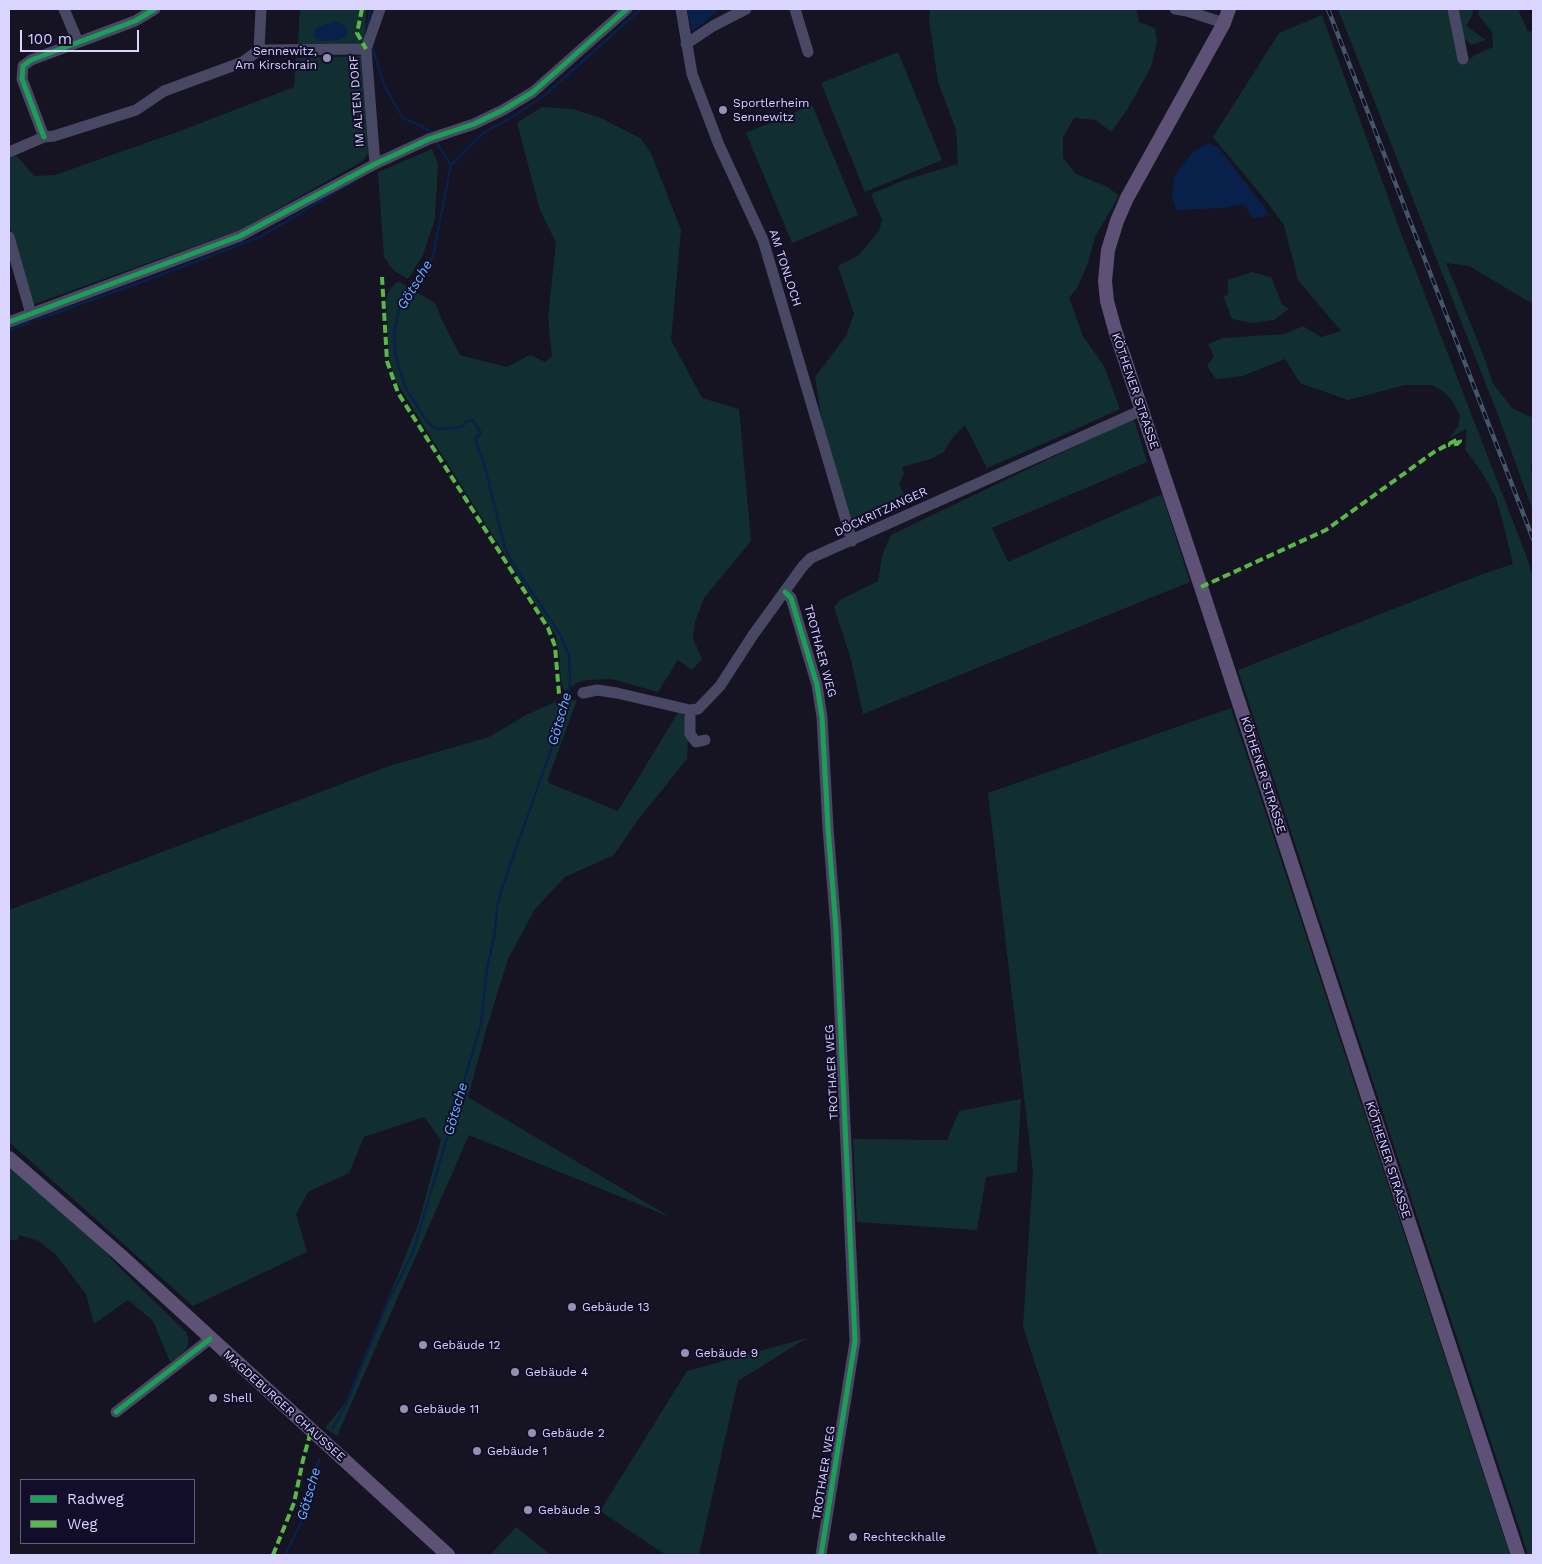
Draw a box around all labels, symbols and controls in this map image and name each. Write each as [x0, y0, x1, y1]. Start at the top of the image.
scale bar [22, 20, 141, 52]
text: 100 m [28, 30, 72, 48]
place label: Sennewitz, Am Kirschrain [235, 44, 317, 72]
marker: Sennewitz, Am Kirschrain [321, 52, 333, 64]
street label: IM ALTEN DORF [347, 55, 367, 147]
place label: Sportlerheim Sennewitz [733, 96, 809, 124]
marker: Sportlerheim Sennewitz [717, 104, 729, 116]
street label: AM TONLOCH [766, 228, 804, 308]
water label: Götsche [394, 257, 436, 313]
street label: KÖTHENER STRASSE [1108, 331, 1162, 451]
street label: DÖCKRITZANGER [832, 484, 930, 540]
street label: TROTHAER WEG [801, 603, 839, 699]
water label: Götsche [544, 690, 576, 748]
street label: KÖTHENER STRASSE [1237, 715, 1289, 835]
street label: TROTHAER WEG [822, 1024, 842, 1120]
water label: Götsche [440, 1080, 472, 1138]
street label: KÖTHENER STRASSE [1362, 1100, 1414, 1220]
place label: Gebäude 13 [582, 1300, 650, 1314]
marker: Gebäude 13 [566, 1301, 578, 1313]
place label: Gebäude 12 [433, 1338, 501, 1352]
marker: Gebäude 12 [417, 1339, 429, 1351]
place label: Gebäude 9 [695, 1346, 758, 1360]
street label: MAGDEBURGER CHAUSSEE [220, 1347, 348, 1465]
marker: Gebäude 9 [679, 1347, 691, 1359]
place label: Gebäude 4 [525, 1365, 588, 1379]
marker: Gebäude 4 [509, 1366, 521, 1378]
place label: Shell [223, 1391, 252, 1405]
marker: Shell [207, 1392, 219, 1404]
place label: Gebäude 11 [414, 1402, 479, 1416]
marker: Gebäude 11 [398, 1403, 410, 1415]
street label: TROTHAER WEG [809, 1425, 839, 1521]
place label: Gebäude 2 [542, 1426, 605, 1440]
marker: Gebäude 2 [526, 1427, 538, 1439]
place label: Gebäude 1 [487, 1444, 548, 1458]
marker: Gebäude 1 [471, 1445, 483, 1457]
water label: Götsche [293, 1465, 325, 1523]
legend [20, 1479, 195, 1544]
text: Radweg [67, 1490, 124, 1508]
place label: Gebäude 3 [538, 1503, 601, 1517]
marker: Gebäude 3 [522, 1504, 534, 1516]
text: Weg [67, 1515, 98, 1533]
place label: Rechteckhalle [863, 1530, 946, 1544]
marker: Rechteckhalle [847, 1531, 859, 1543]

